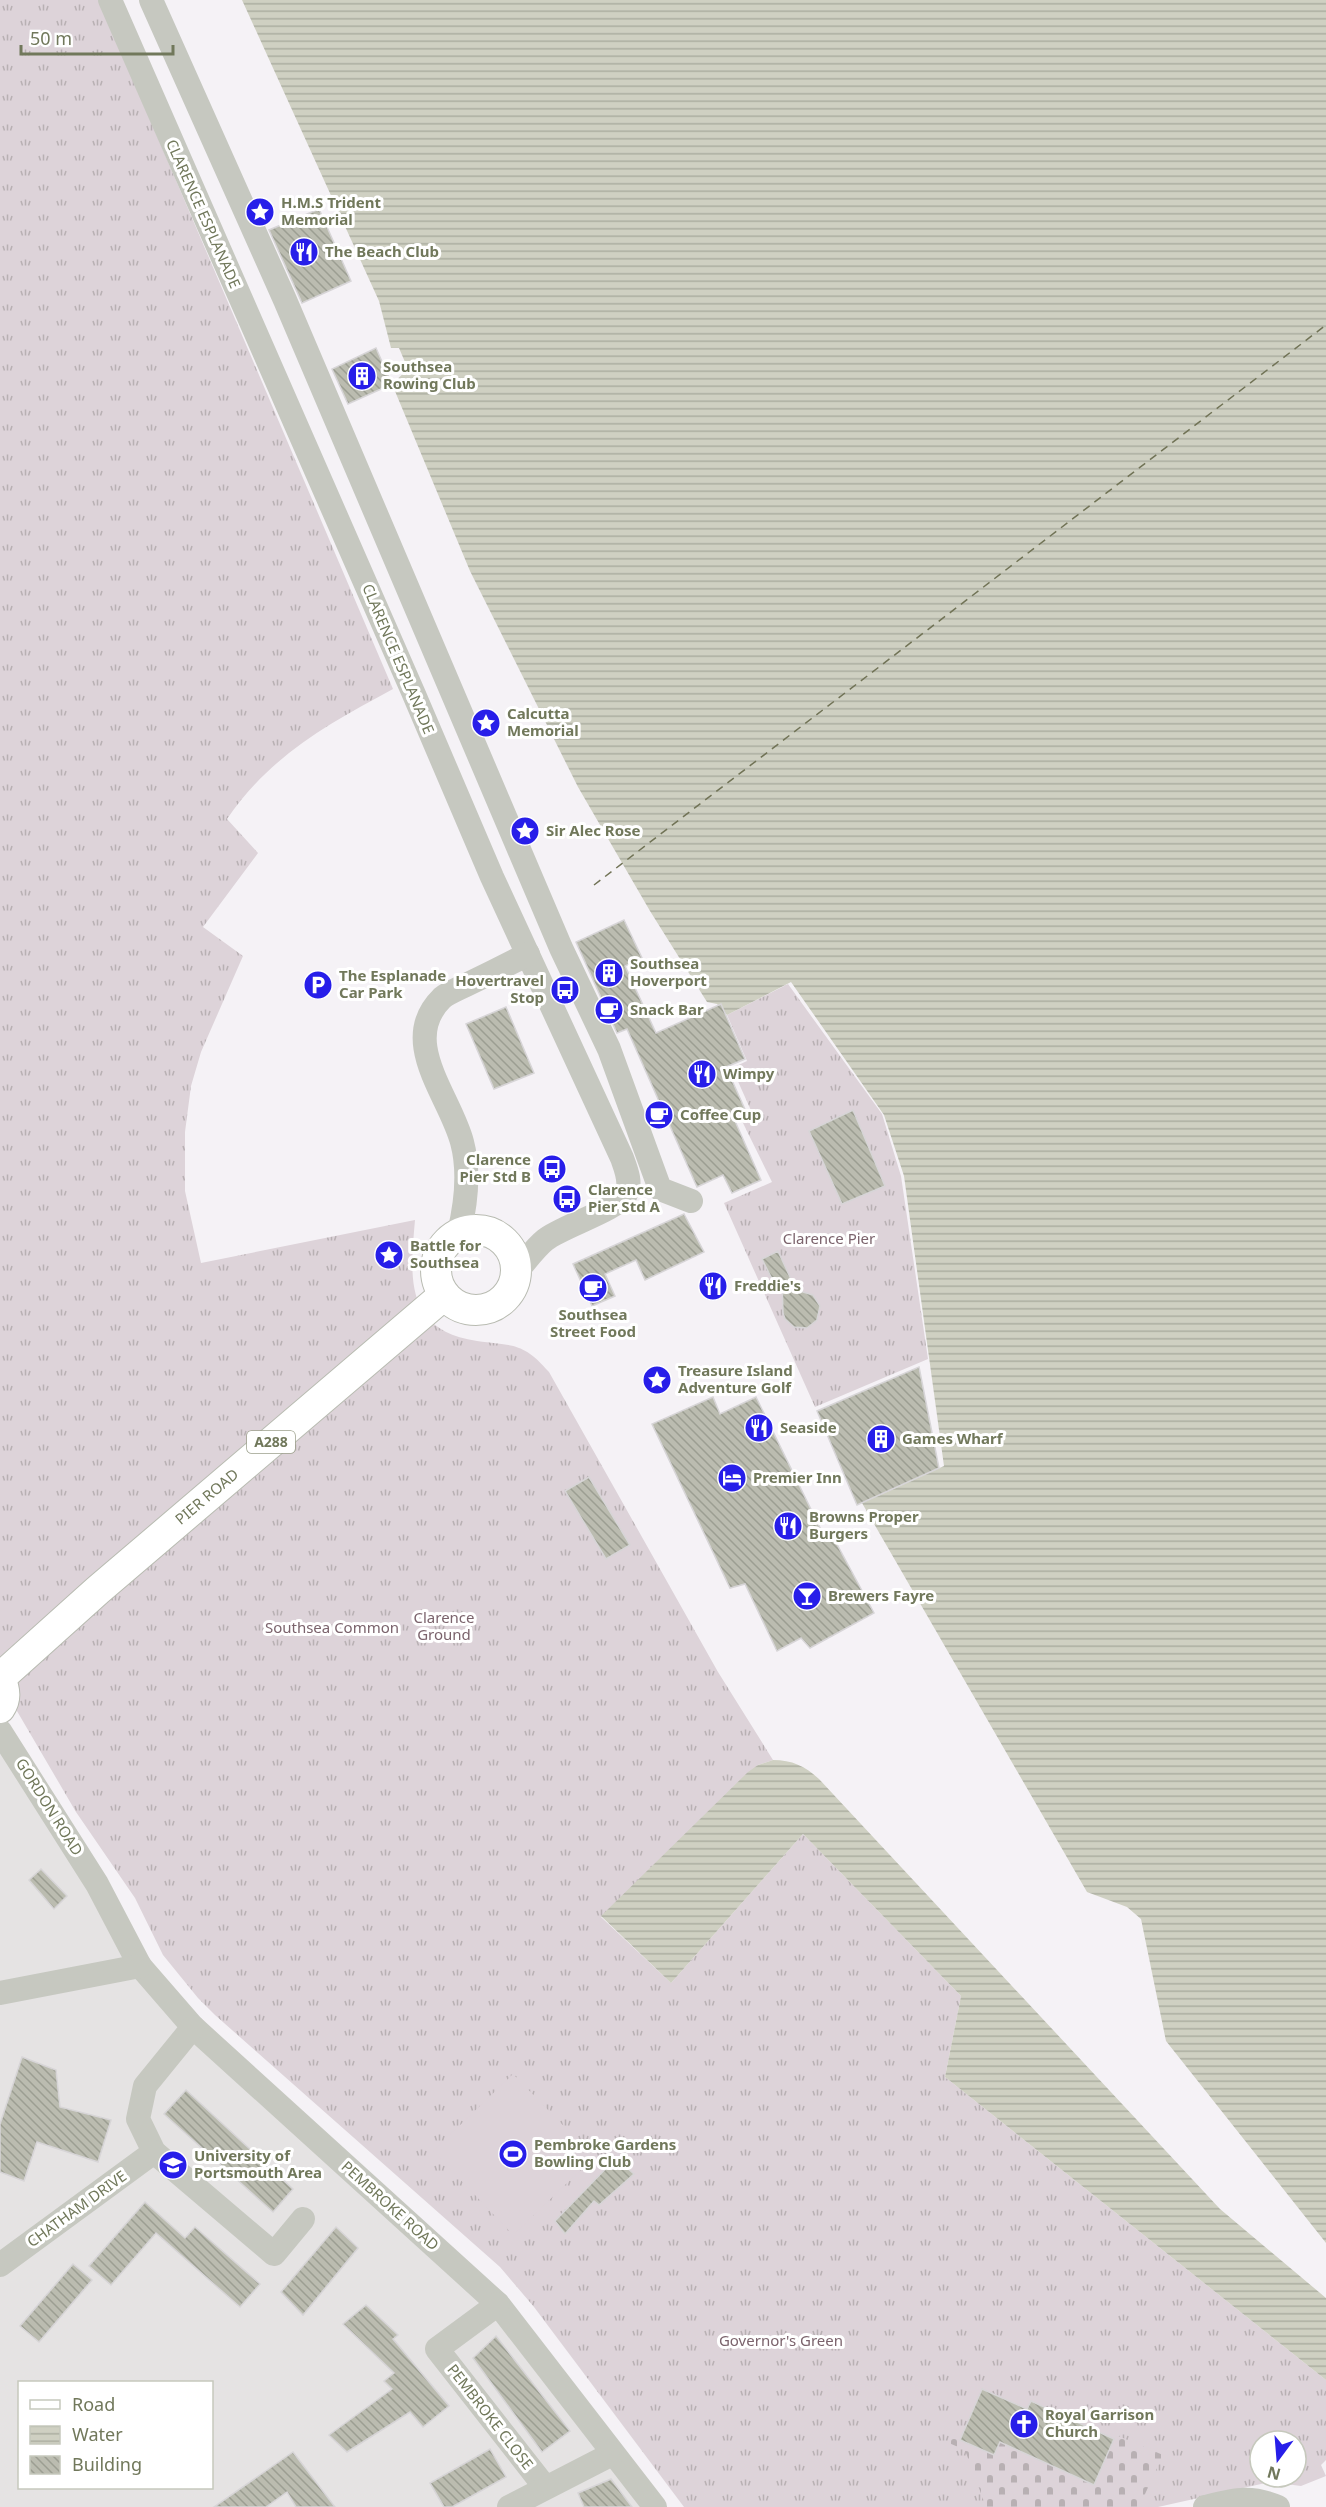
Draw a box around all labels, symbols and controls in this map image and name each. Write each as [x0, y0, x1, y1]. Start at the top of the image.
scale bar [21, 18, 172, 56]
text: 50 m [30, 26, 72, 50]
street label: CLARENCE ESPLANADE [162, 136, 246, 291]
place label: H.M.S Trident Memorial [281, 192, 381, 229]
place icon: H.M.S Trident Memorial [244, 196, 276, 228]
restaurant icon: The Beach Club [288, 236, 320, 268]
place label: The Beach Club [325, 241, 439, 261]
place label: Southsea Rowing Club [383, 356, 476, 393]
building icon: Southsea Rowing Club [346, 360, 378, 392]
street label: CLARENCE ESPLANADE [358, 581, 440, 737]
place label: Calcutta Memorial [507, 703, 579, 740]
place icon: Calcutta Memorial [470, 707, 502, 739]
place icon: Sir Alec Rose [509, 815, 541, 847]
place label: Sir Alec Rose [546, 820, 641, 840]
place label: Southsea Hoverport [630, 953, 707, 990]
building icon: Southsea Hoverport [593, 957, 625, 989]
place label: The Esplanade Car Park [339, 965, 446, 1002]
parking icon: The Esplanade Car Park [302, 969, 334, 1001]
place label: Hovertravel Stop [455, 970, 544, 1007]
bus stop icon: Hovertravel Stop [549, 974, 581, 1006]
cafe icon: Snack Bar [593, 994, 625, 1026]
place label: Snack Bar [630, 999, 704, 1019]
restaurant icon: Wimpy [686, 1058, 718, 1090]
place label: Wimpy [723, 1063, 775, 1083]
cafe icon: Coffee Cup [643, 1099, 675, 1131]
place label: Coffee Cup [680, 1104, 761, 1124]
place label: Clarence Pier Std B [460, 1149, 531, 1186]
bus stop icon: Clarence Pier Std B [536, 1153, 568, 1185]
place label: Clarence Pier Std A [588, 1179, 661, 1216]
bus stop icon: Clarence Pier Std A [551, 1183, 583, 1215]
park label: Clarence Pier [783, 1228, 875, 1248]
place label: Battle for Southsea [410, 1235, 481, 1272]
place icon: Battle for Southsea [373, 1239, 405, 1271]
restaurant icon: Freddie's [697, 1270, 729, 1302]
cafe icon: Southsea Street Food [577, 1272, 609, 1304]
place label: Freddie's [734, 1275, 801, 1295]
place label: Southsea Street Food [550, 1304, 636, 1341]
place label: Treasure Island Adventure Golf [678, 1360, 793, 1397]
place icon: Treasure Island Adventure Golf [641, 1364, 673, 1396]
restaurant icon: Seaside [743, 1412, 775, 1444]
place label: Seaside [780, 1417, 837, 1437]
building icon: Games Wharf [865, 1423, 897, 1455]
place label: Games Wharf [902, 1428, 1004, 1448]
road number: A288 [247, 1431, 295, 1453]
hotel icon: Premier Inn [716, 1462, 748, 1494]
street label: PIER ROAD [170, 1464, 242, 1529]
place label: Premier Inn [753, 1467, 842, 1487]
place label: Browns Proper Burgers [809, 1506, 919, 1543]
restaurant icon: Browns Proper Burgers [772, 1510, 804, 1542]
bar icon: Brewers Fayre [791, 1580, 823, 1612]
place label: Brewers Fayre [828, 1585, 934, 1605]
park label: Clarence Ground [413, 1607, 475, 1644]
park label: Southsea Common [265, 1617, 399, 1637]
street label: GORDON ROAD [12, 1754, 88, 1859]
place label: Pembroke Gardens Bowling Club [534, 2134, 676, 2171]
sports icon: Pembroke Gardens Bowling Club [497, 2138, 529, 2170]
place label: University of Portsmouth Area [194, 2145, 322, 2182]
school or university icon: University of Portsmouth Area [157, 2149, 189, 2181]
street label: PEMBROKE ROAD [338, 2156, 444, 2254]
street label: CHATHAM DRIVE [23, 2165, 130, 2251]
park label: Governor's Green [719, 2330, 843, 2350]
street label: PEMBROKE CLOSE [443, 2360, 538, 2473]
legend [18, 2381, 213, 2489]
text: Road [72, 2392, 115, 2416]
place label: Royal Garrison Church [1045, 2404, 1154, 2441]
church icon: Royal Garrison Church [1008, 2408, 1040, 2440]
text: Water [72, 2422, 123, 2446]
north arrow [1248, 2429, 1308, 2489]
text: Building [72, 2452, 142, 2476]
text: N [1265, 2461, 1283, 2486]

